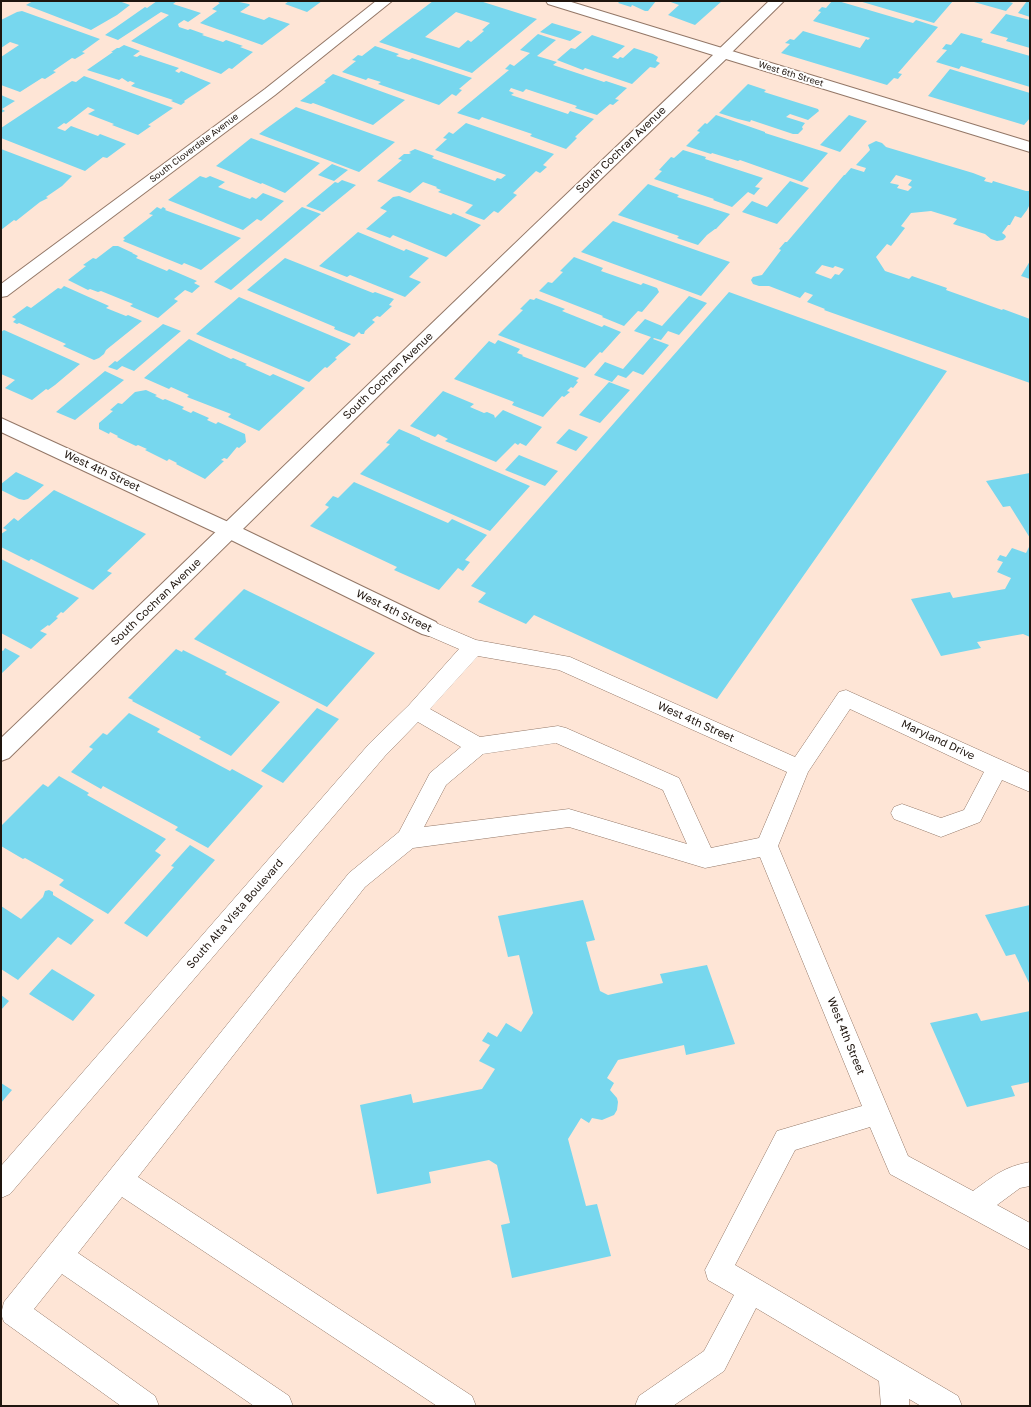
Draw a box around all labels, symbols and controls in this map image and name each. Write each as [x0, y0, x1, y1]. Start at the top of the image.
street label: West 6th Street [757, 59, 825, 89]
street label: South Cochran Avenue [573, 104, 669, 196]
street label: South Cloverdale Avenue [148, 111, 240, 185]
street label: South Cochran Avenue [340, 330, 436, 422]
street label: West 4th Street [62, 448, 142, 494]
street label: South Cochran Avenue [108, 556, 204, 648]
street label: West 4th Street [354, 587, 434, 635]
street label: West 4th Street [656, 699, 736, 745]
street label: Maryland Drive [899, 717, 977, 763]
street label: South Alta Vista Boulevard [184, 857, 286, 971]
street label: West 4th Street [824, 995, 868, 1077]

